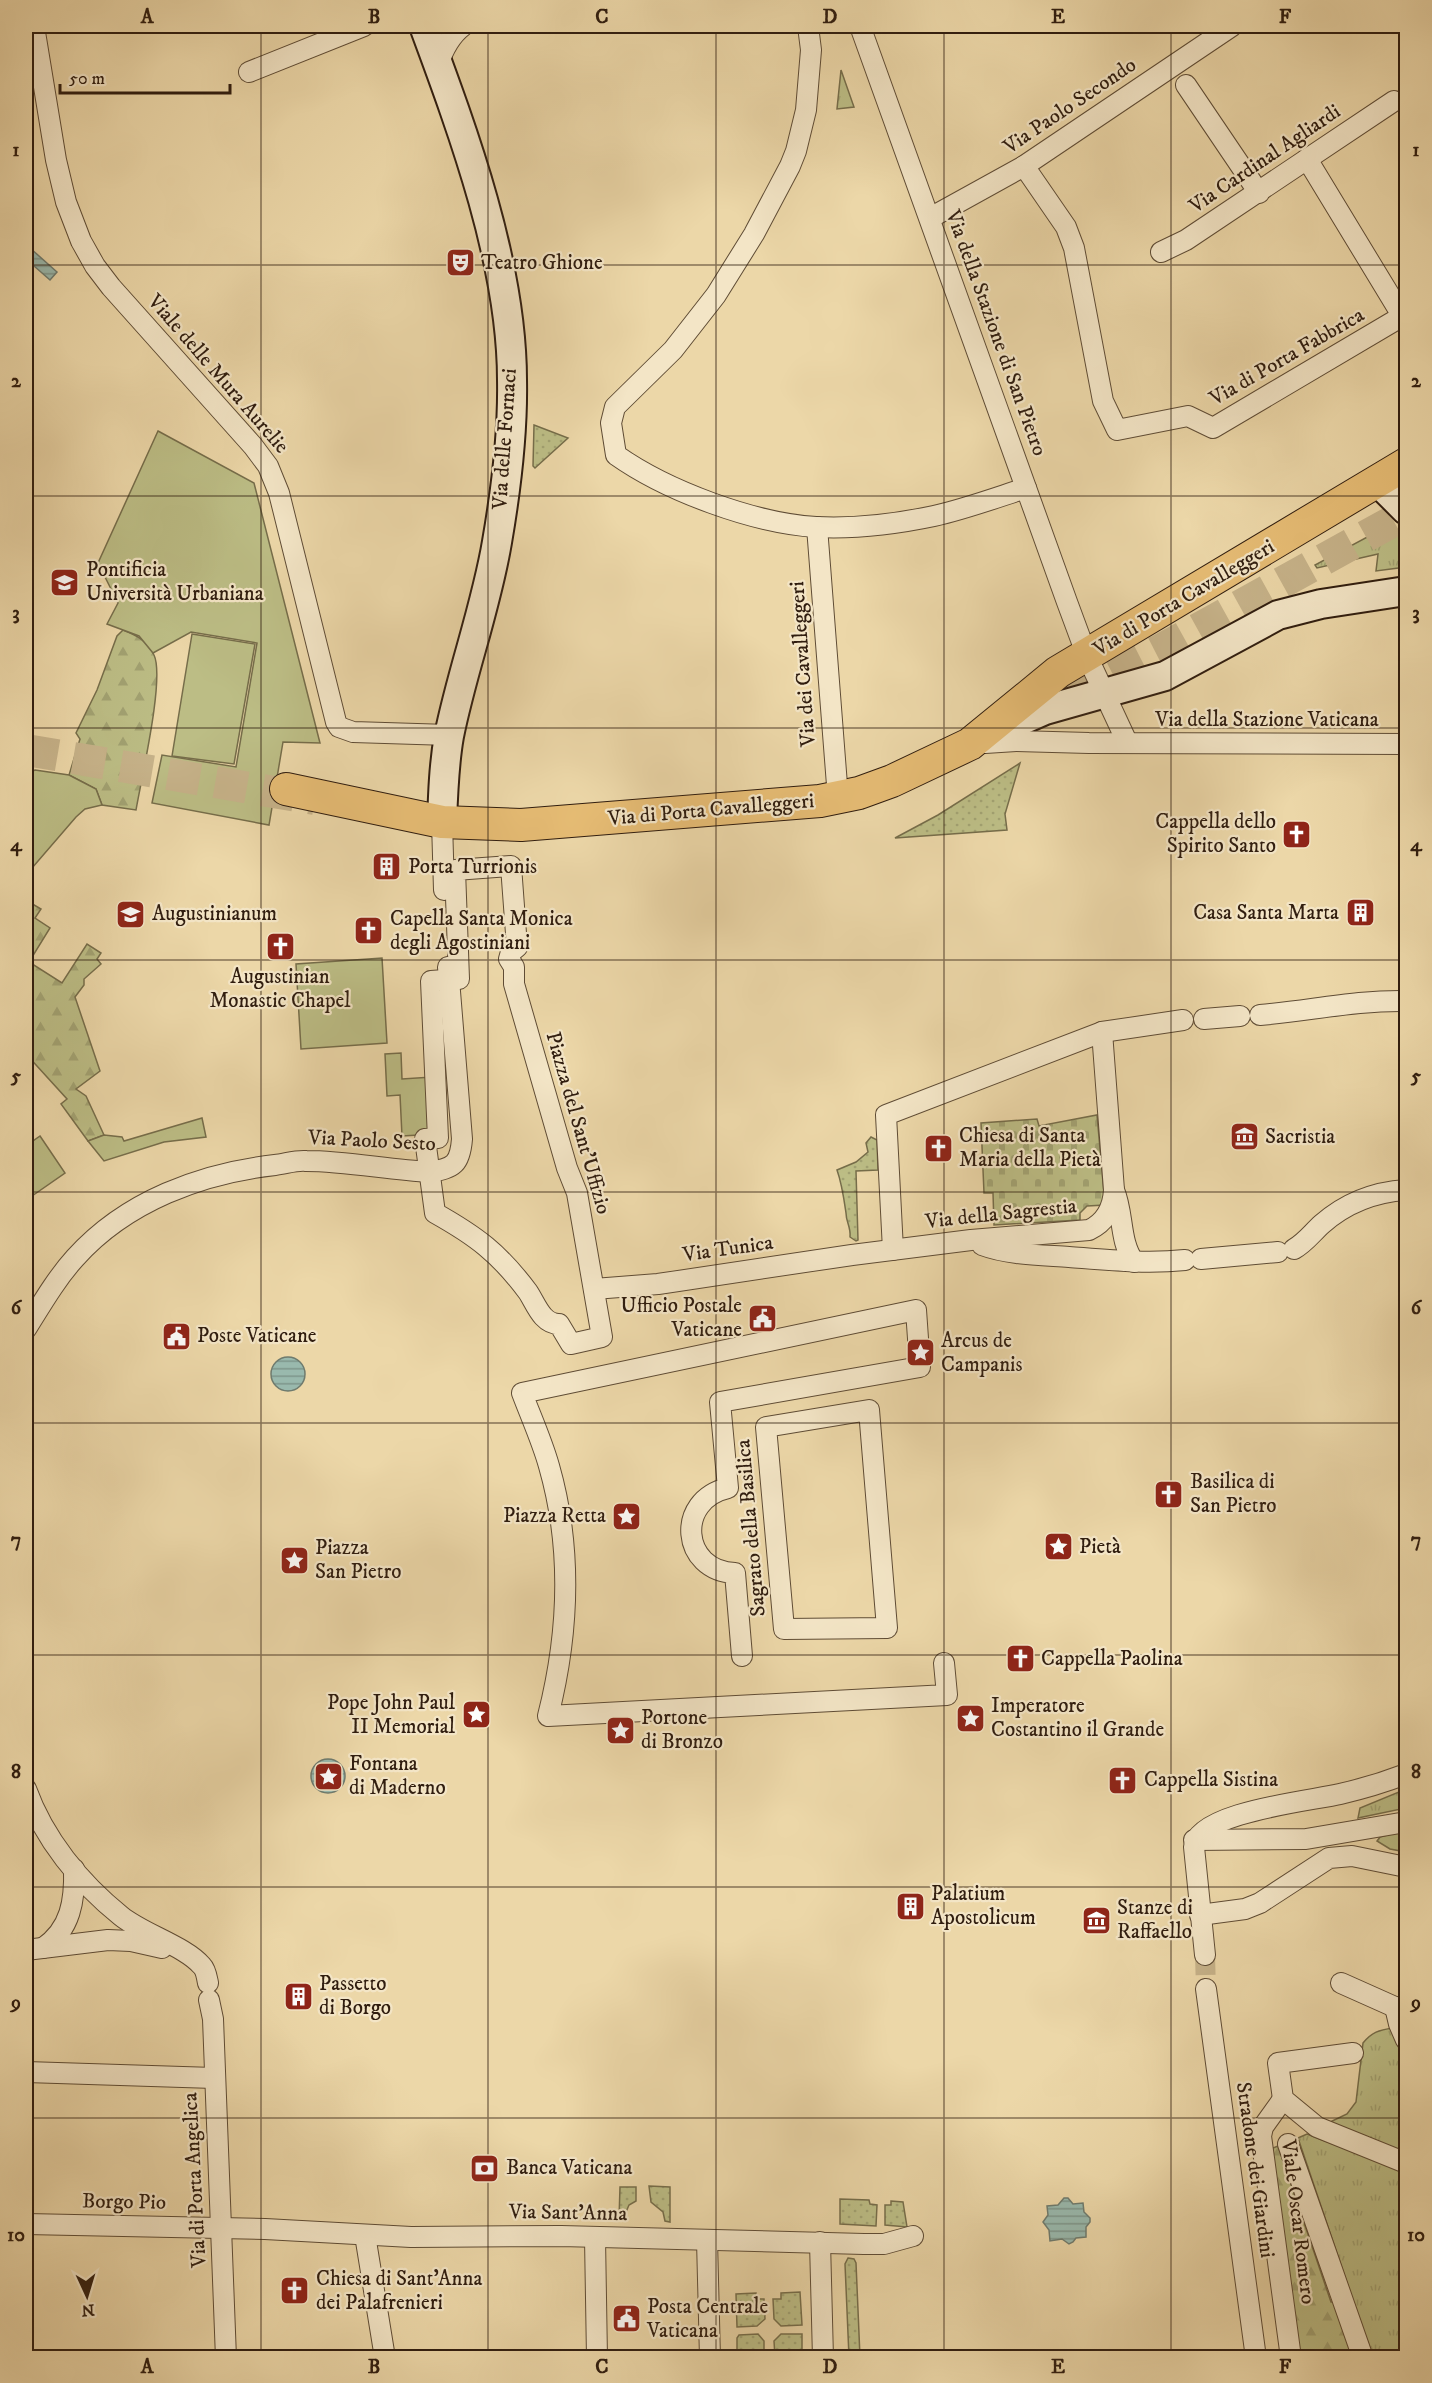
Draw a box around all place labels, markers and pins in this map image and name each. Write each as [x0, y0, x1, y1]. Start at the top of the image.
theatre icon: Teatro Ghione [444, 247, 476, 279]
place label: Teatro Ghione [481, 250, 603, 276]
place label: Pontificia Università Urbaniana [86, 557, 264, 607]
school or university icon: Pontificia Università Urbaniana [49, 566, 81, 598]
place label: Cappella dello Spirito Santo [1155, 809, 1276, 859]
church icon: Cappella dello Spirito Santo [1281, 818, 1313, 850]
building icon: Porta Turrionis [371, 851, 403, 883]
place label: Porta Turrionis [408, 854, 537, 880]
building icon: Casa Santa Marta [1344, 897, 1376, 929]
school or university icon: Augustinianum [115, 898, 147, 930]
place label: Casa Santa Marta [1193, 900, 1339, 926]
place label: Augustinianum [152, 901, 277, 927]
place label: Capella Santa Monica degli Agostiniani [390, 906, 573, 956]
church icon: Capella Santa Monica degli Agostiniani [353, 915, 385, 947]
church icon: Augustinian Monastic Chapel [264, 930, 296, 962]
place label: Augustinian Monastic Chapel [209, 964, 351, 1014]
museum icon: Sacristia [1228, 1121, 1260, 1153]
place label: Chiesa di Santa Maria della Pietà [959, 1123, 1101, 1173]
place label: Sacristia [1265, 1124, 1335, 1150]
church icon: Chiesa di Santa Maria della Pietà [922, 1132, 954, 1164]
place label: Ufficio Postale Vaticane [621, 1293, 742, 1343]
public building icon: Ufficio Postale Vaticane [747, 1302, 779, 1334]
public building icon: Poste Vaticane [160, 1320, 192, 1352]
place label: Poste Vaticane [197, 1323, 317, 1349]
place label: Arcus de Campanis [941, 1328, 1023, 1378]
place icon: Arcus de Campanis [904, 1337, 936, 1369]
place label: Basilica di San Pietro [1190, 1469, 1276, 1519]
church icon: Basilica di San Pietro [1153, 1478, 1185, 1510]
place icon: Piazza Retta [611, 1500, 643, 1532]
place label: Piazza Retta [503, 1503, 606, 1529]
place icon: Pietà [1042, 1531, 1074, 1563]
place label: Pietà [1079, 1534, 1121, 1560]
place label: Piazza San Pietro [315, 1535, 401, 1585]
place icon: Piazza San Pietro [278, 1544, 310, 1576]
church icon: Cappella Paolina [1004, 1643, 1036, 1675]
place label: Cappella Paolina [1041, 1646, 1183, 1672]
place label: Pope John Paul II Memorial [327, 1690, 456, 1740]
place label: Imperatore Costantino il Grande [991, 1693, 1164, 1743]
place icon: Pope John Paul II Memorial [460, 1699, 492, 1731]
place icon: Imperatore Costantino il Grande [954, 1702, 986, 1734]
place label: Portone di Bronzo [641, 1705, 723, 1755]
place icon: Portone di Bronzo [604, 1714, 636, 1746]
place label: Fontana di Maderno [349, 1751, 446, 1801]
place icon: Fontana di Maderno [312, 1760, 344, 1792]
church icon: Cappella Sistina [1107, 1764, 1139, 1796]
place label: Cappella Sistina [1144, 1767, 1278, 1793]
place label: Palatium Apostolicum [931, 1881, 1036, 1931]
building icon: Palatium Apostolicum [894, 1890, 926, 1922]
place label: Stanze di Raffaello [1117, 1895, 1193, 1945]
museum icon: Stanze di Raffaello [1080, 1904, 1112, 1936]
place label: Passetto di Borgo [319, 1971, 391, 2021]
building icon: Passetto di Borgo [282, 1980, 314, 2012]
bank icon: Banca Vaticana [469, 2152, 501, 2184]
place label: Banca Vaticana [506, 2155, 633, 2181]
place label: Chiesa di Sant'Anna dei Palafrenieri [316, 2266, 482, 2316]
church icon: Chiesa di Sant'Anna dei Palafrenieri [279, 2275, 311, 2307]
place label: Posta Centrale Vaticana [646, 2294, 768, 2344]
public building icon: Posta Centrale Vaticana [610, 2303, 642, 2335]

